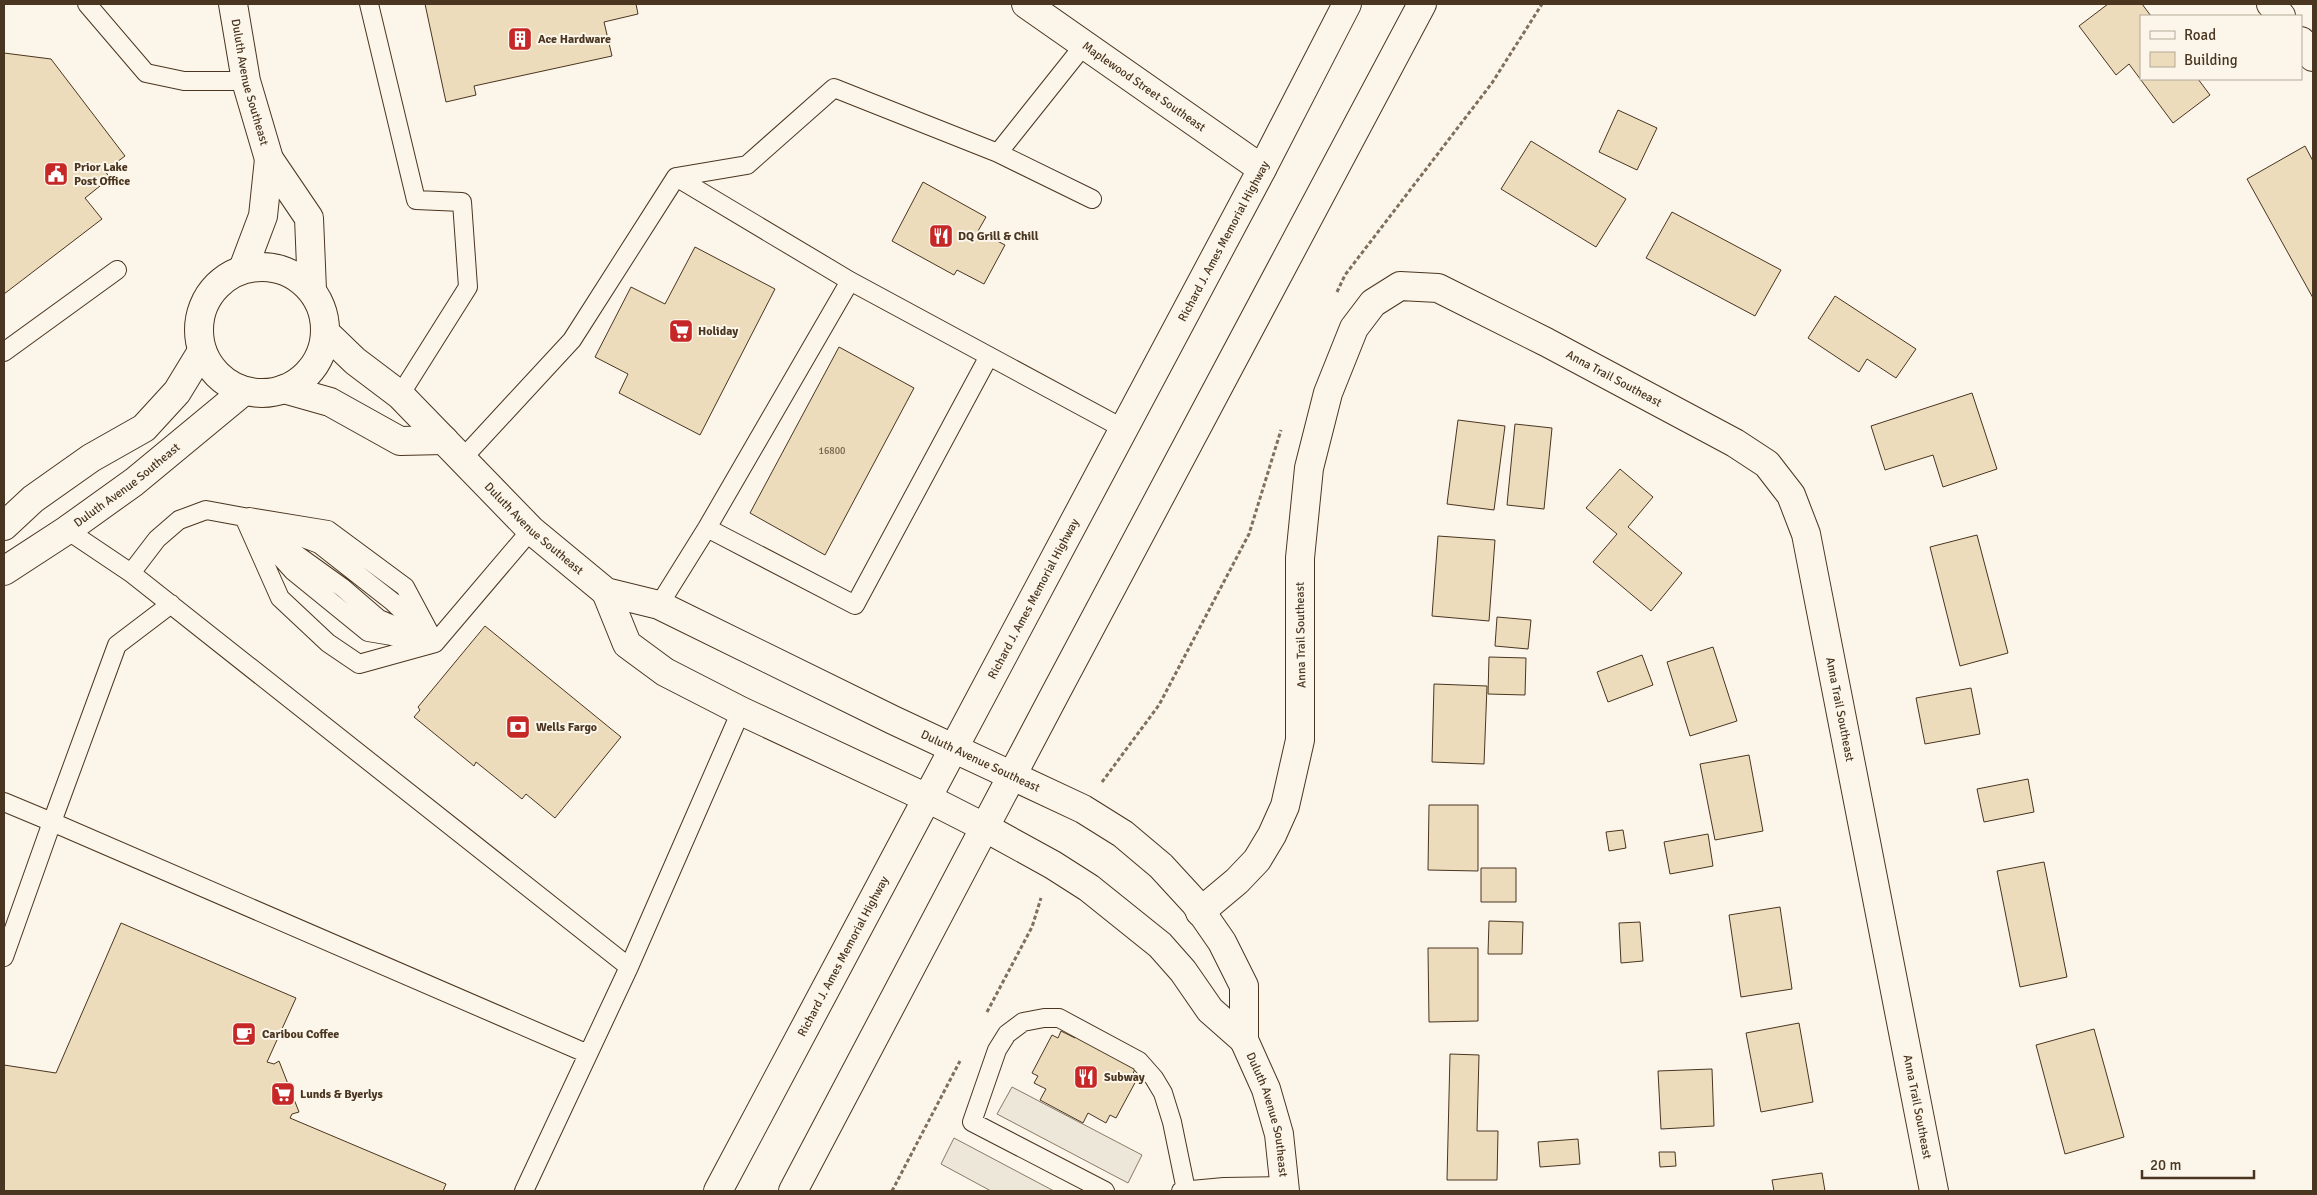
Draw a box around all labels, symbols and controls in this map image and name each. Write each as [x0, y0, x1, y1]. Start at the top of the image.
legend [2140, 15, 2302, 80]
street label: Duluth Avenue Southeast [228, 18, 272, 147]
building icon: Ace Hardware [507, 26, 533, 52]
text: Road [2184, 26, 2216, 44]
place label: Ace Hardware [538, 32, 611, 47]
street label: Maplewood Street Southeast [1079, 38, 1209, 135]
text: Building [2184, 51, 2238, 69]
street label: Richard J. Ames Memorial Highway [1175, 158, 1273, 324]
place label: Prior Lake Post Office [74, 160, 130, 189]
public building icon: Prior Lake Post Office [43, 161, 69, 187]
restaurant icon: DQ Grill & Chill [928, 223, 954, 249]
place label: DQ Grill & Chill [958, 229, 1039, 244]
supermarket icon: Holiday [668, 318, 694, 344]
place label: Holiday [698, 324, 738, 339]
street label: Anna Trail Southeast [1564, 347, 1664, 410]
street label: Duluth Avenue Southeast [71, 440, 183, 530]
house number: 16800 [818, 445, 846, 457]
street label: Duluth Avenue Southeast [481, 479, 587, 578]
street label: Richard J. Ames Memorial Highway [984, 515, 1082, 682]
street label: Anna Trail Southeast [1293, 582, 1309, 688]
street label: Anna Trail Southeast [1823, 656, 1858, 763]
bank icon: Wells Fargo [505, 714, 531, 740]
place label: Wells Fargo [536, 720, 597, 735]
street label: Duluth Avenue Southeast [919, 727, 1042, 795]
street label: Richard J. Ames Memorial Highway [794, 873, 892, 1039]
cafe icon: Caribou Coffee [231, 1021, 257, 1047]
place label: Caribou Coffee [262, 1027, 339, 1042]
street label: Duluth Avenue Southeast [1243, 1050, 1291, 1178]
street label: Anna Trail Southeast [1900, 1053, 1935, 1160]
restaurant icon: Subway [1073, 1064, 1099, 1090]
place label: Subway [1104, 1070, 1145, 1085]
supermarket icon: Lunds & Byerlys [270, 1081, 296, 1107]
place label: Lunds & Byerlys [300, 1087, 384, 1102]
scale bar [2142, 1148, 2254, 1180]
text: 20 m [2150, 1156, 2181, 1174]

